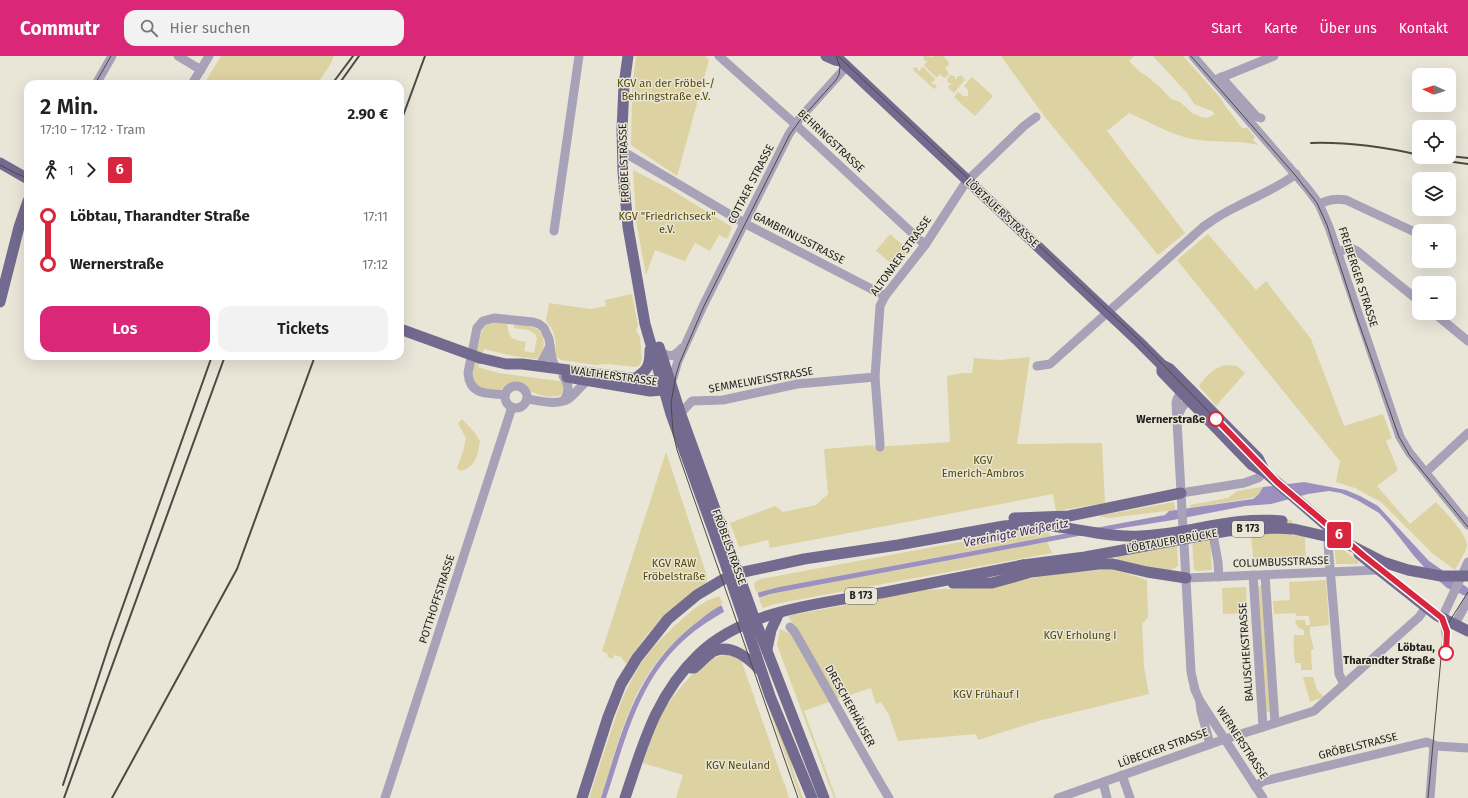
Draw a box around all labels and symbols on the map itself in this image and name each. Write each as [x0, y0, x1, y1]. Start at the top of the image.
north arrow [1412, 68, 1456, 112]
park label: KGV an der Fröbel-/ Behringstraße e.V. [617, 77, 715, 103]
street label: BEHRINGSTRASSE [795, 107, 867, 175]
street label: FRÖBELSTRASSE [615, 123, 632, 203]
street label: COTTAER STRASSE [725, 142, 777, 226]
street label: LÖBTAUER STRASSE [963, 175, 1042, 250]
street label: GAMBRINUSSTRASSE [751, 209, 847, 267]
park label: KGV "Friedrichseck" e.V. [618, 210, 716, 236]
street label: ALTONAER STRASSE [868, 214, 934, 298]
street label: FREIBERGER STRASSE [1336, 225, 1380, 329]
street label: WALTHERSTRASSE [570, 363, 658, 389]
street label: SEMMELWEISSTRASSE [708, 364, 815, 396]
marker: Wernerstraße [1208, 411, 1224, 427]
place label: Wernerstraße [1136, 413, 1205, 426]
park label: KGV Emerich-Ambros [942, 454, 1024, 480]
street label: FRÖBELSTRASSE [709, 507, 750, 587]
water label: Vereinigte Weißeritz [962, 516, 1071, 550]
road number: B 173 [1232, 521, 1264, 537]
line badge: 6 [1326, 522, 1352, 548]
street label: LÖBTAUER BRÜCKE [1125, 526, 1219, 555]
street label: POTTHOFFSTRASSE [416, 553, 458, 645]
street label: COLUMBUSSTRASSE [1233, 554, 1330, 570]
park label: KGV RAW Fröbelstraße [643, 557, 705, 583]
road number: B 173 [845, 588, 877, 604]
street label: BALUSCHEKSTRASSE [1236, 602, 1256, 702]
park label: KGV Erholung I [1043, 629, 1117, 642]
place label: Löbtau, Tharandter Straße [1343, 641, 1435, 667]
marker: Löbtau, Tharandter Straße [1438, 645, 1454, 661]
street label: DRESCHERHÄUSER [822, 663, 879, 749]
park label: KGV Frühauf I [953, 688, 1019, 701]
street label: WERNERSTRASSE [1214, 704, 1270, 782]
street label: LÜBECKER STRASSE [1116, 725, 1210, 770]
street label: GRÖBELSTRASSE [1317, 729, 1399, 762]
park label: KGV Neuland [706, 759, 770, 772]

